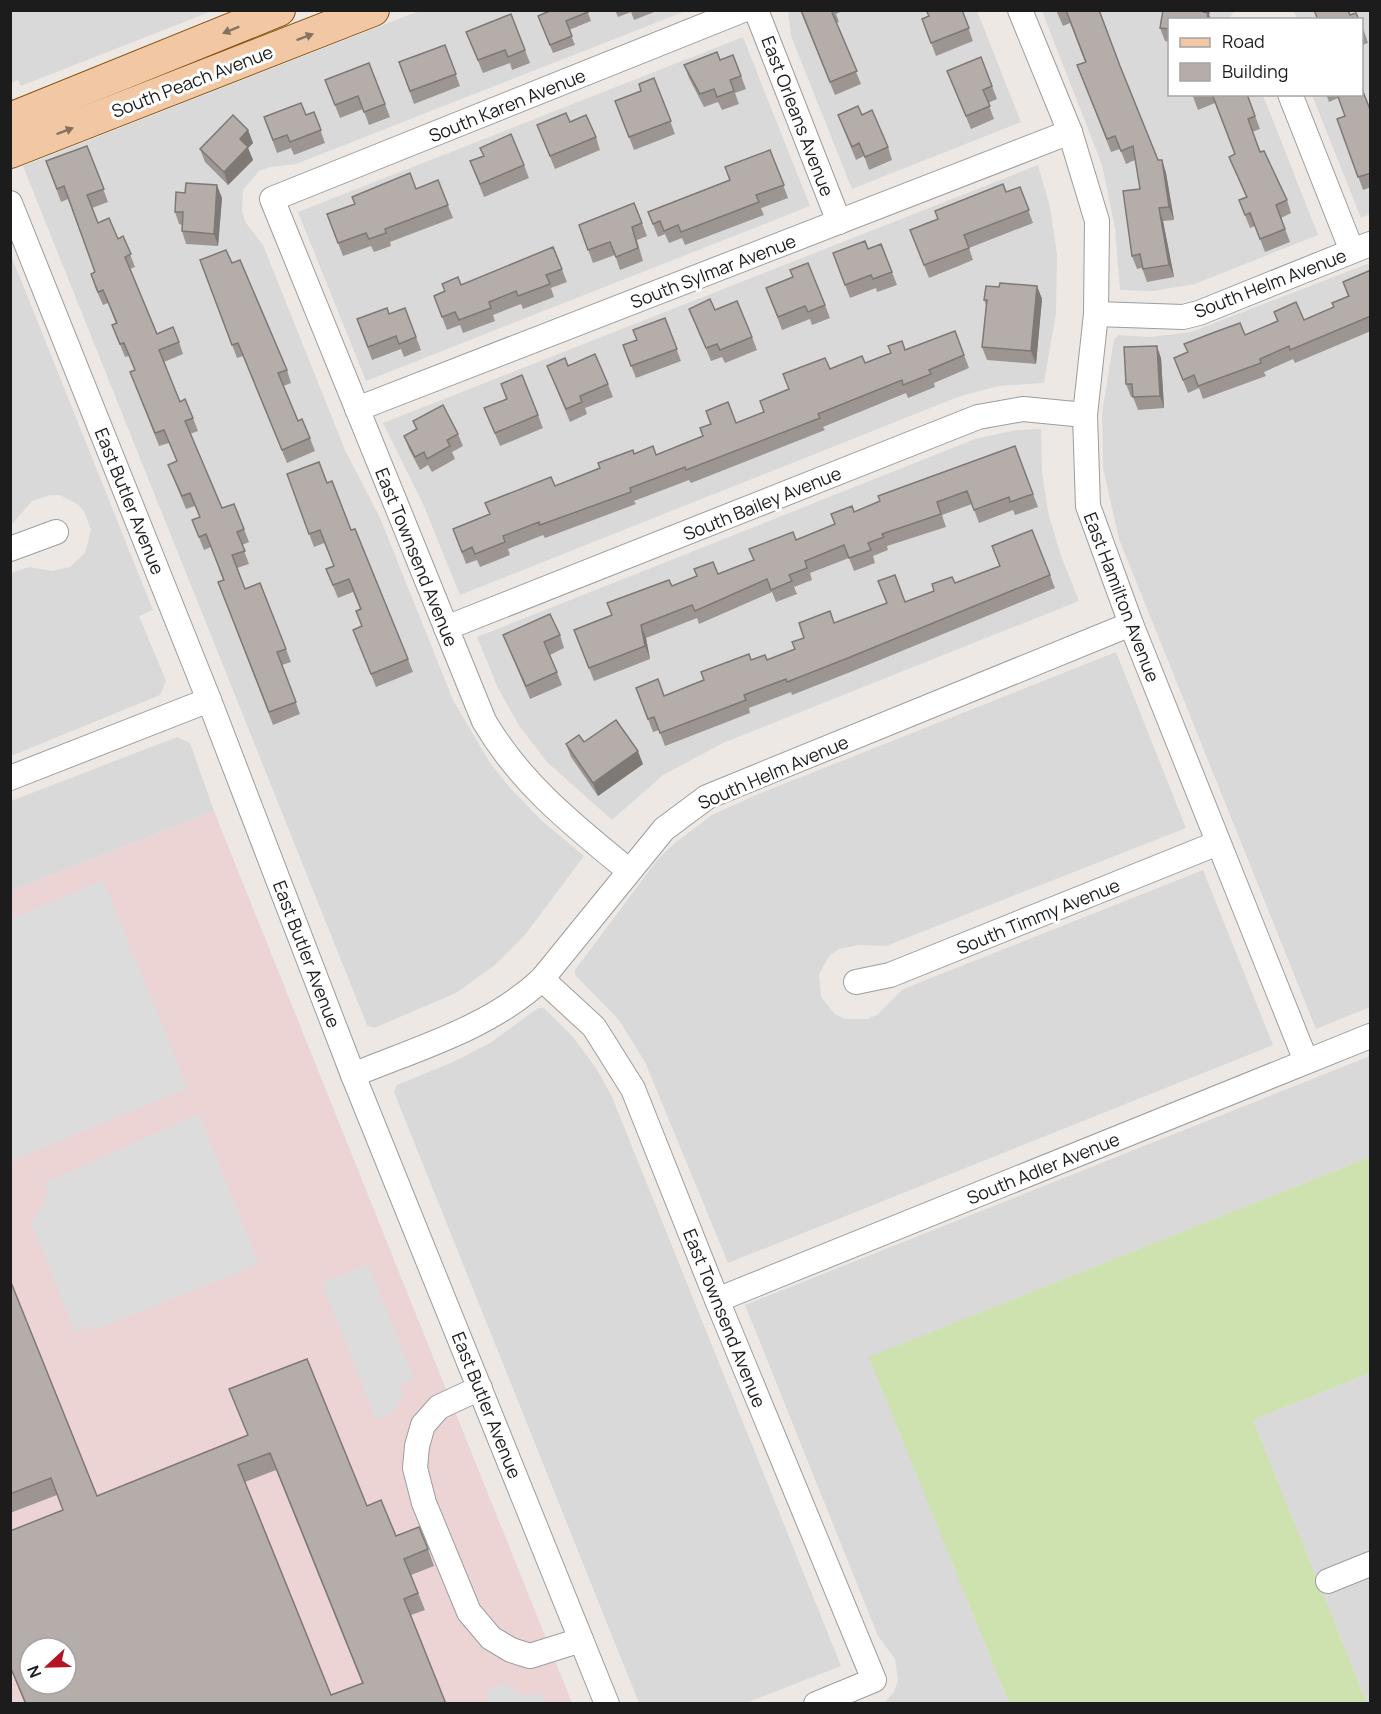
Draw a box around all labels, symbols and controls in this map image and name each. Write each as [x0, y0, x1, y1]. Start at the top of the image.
legend [1168, 18, 1363, 96]
one-way arrow [222, 26, 240, 35]
text: Road [1222, 29, 1265, 53]
one-way arrow [297, 32, 315, 42]
street label: East Orleans Avenue [756, 32, 840, 200]
street label: South Peach Avenue [108, 39, 276, 123]
text: Building [1222, 59, 1288, 83]
street label: South Karen Avenue [425, 63, 589, 147]
one-way arrow [56, 125, 74, 135]
street label: South Sylmar Avenue [627, 228, 799, 314]
street label: South Helm Avenue [1190, 243, 1350, 323]
street label: East Butler Avenue [90, 424, 170, 578]
street label: South Bailey Avenue [679, 460, 845, 546]
street label: East Townsend Avenue [370, 464, 464, 650]
street label: East Hamilton Avenue [1079, 509, 1165, 685]
street label: South Helm Avenue [694, 729, 852, 815]
street label: South Timmy Avenue [953, 872, 1123, 960]
street label: East Butler Avenue [268, 877, 346, 1031]
street label: South Adler Avenue [963, 1126, 1123, 1210]
street label: East Townsend Avenue [678, 1225, 772, 1411]
street label: East Butler Avenue [447, 1328, 527, 1482]
north arrow [18, 1636, 78, 1696]
text: N [22, 1662, 46, 1681]

